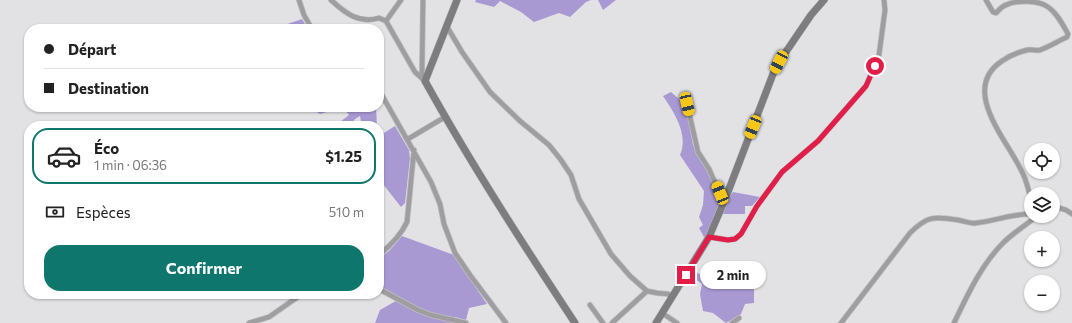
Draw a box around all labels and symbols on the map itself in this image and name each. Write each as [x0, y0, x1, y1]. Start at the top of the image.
car [768, 49, 790, 75]
route start [866, 57, 884, 75]
car [678, 91, 696, 117]
car [743, 114, 763, 140]
car [710, 180, 730, 206]
callout: 2 min [700, 261, 766, 289]
route end [677, 266, 695, 284]

